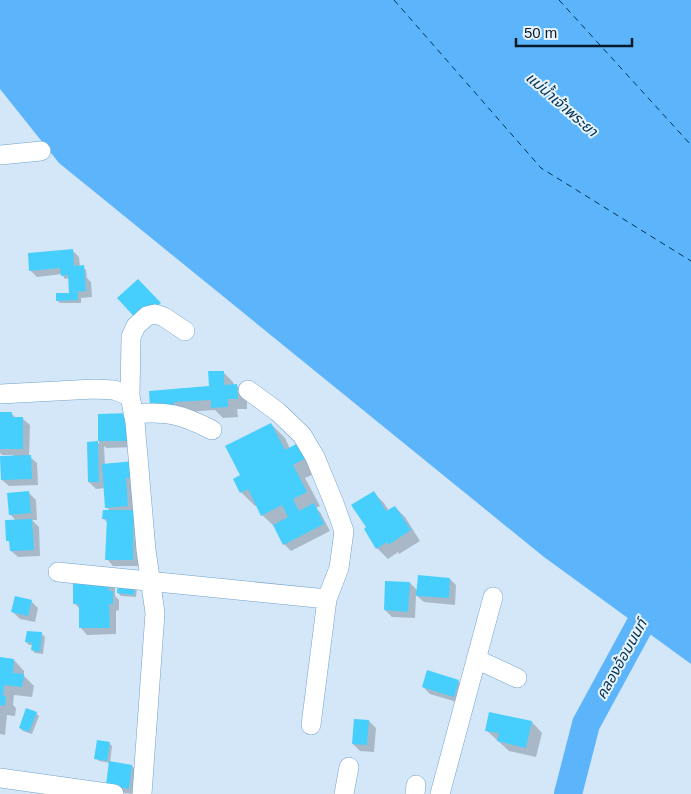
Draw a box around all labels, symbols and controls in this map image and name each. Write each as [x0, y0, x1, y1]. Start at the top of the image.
scale bar [516, 15, 632, 47]
text: 50 m [524, 24, 557, 41]
water label: แม่น้ำเจ้าพระยา [523, 67, 603, 140]
water label: คลองอ้อมนนท์ [592, 614, 651, 702]

